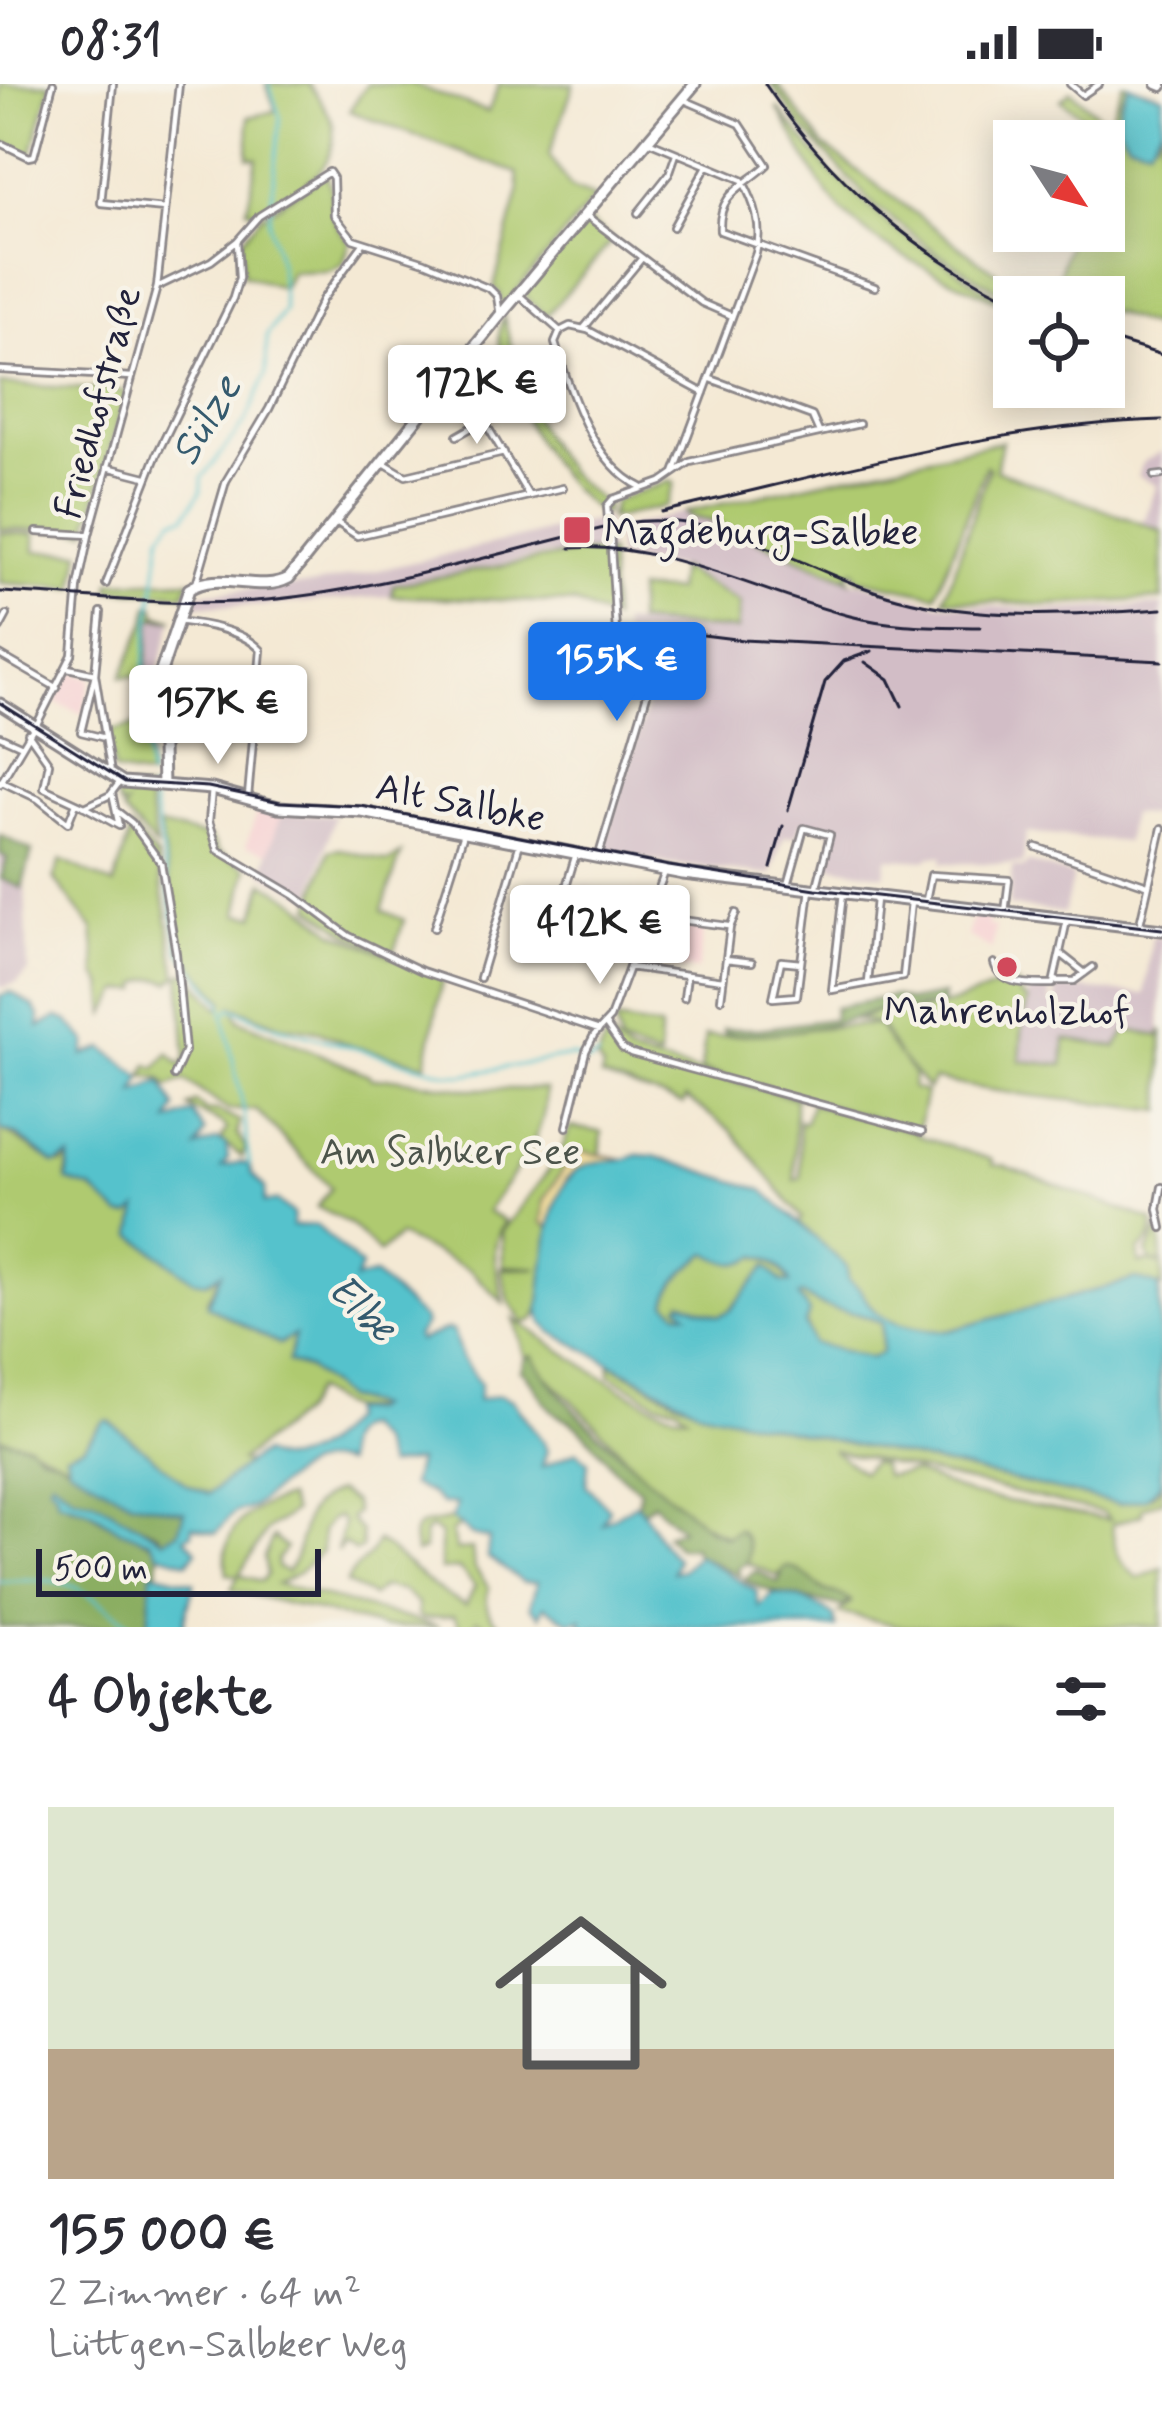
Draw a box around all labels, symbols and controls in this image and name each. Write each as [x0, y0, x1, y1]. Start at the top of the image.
text: 08:31 [60, 13, 162, 72]
north arrow [993, 120, 1125, 252]
map controls [993, 120, 1125, 408]
button: locate [993, 276, 1125, 408]
street label: Friedhofstraße [44, 281, 155, 525]
pin: 172K € [379, 345, 575, 447]
text: 172K € [415, 358, 539, 409]
water label: Sülze [159, 364, 256, 476]
place label: Magdeburg-Salbke [604, 508, 919, 562]
marker: Magdeburg-Salbke [561, 514, 593, 546]
pin: 155K € [519, 622, 715, 724]
text: 155K € [555, 635, 679, 686]
pin: 157K € [120, 665, 316, 767]
text: 157K € [156, 678, 280, 729]
street label: Alt Salbke [371, 763, 550, 846]
pin: 412K € [502, 885, 698, 987]
text: 412K € [537, 898, 663, 949]
marker: Mahrenholzhof [994, 954, 1020, 980]
place label: Mahrenholzhof [884, 987, 1130, 1038]
park label: Am Salbker See [320, 1128, 580, 1179]
water label: Elbe [314, 1263, 408, 1357]
scale bar [36, 1543, 321, 1596]
text: 500 m [54, 1548, 148, 1592]
text: 4 Objekte [48, 1666, 272, 1732]
icon: filters [1048, 1666, 1114, 1732]
icon: home [473, 1885, 689, 2101]
text: 155 000 € [48, 2203, 276, 2269]
text: 2 Zimmer · 64 m² [48, 2269, 361, 2320]
text: Lüttgen-Salbker Weg [48, 2320, 408, 2371]

